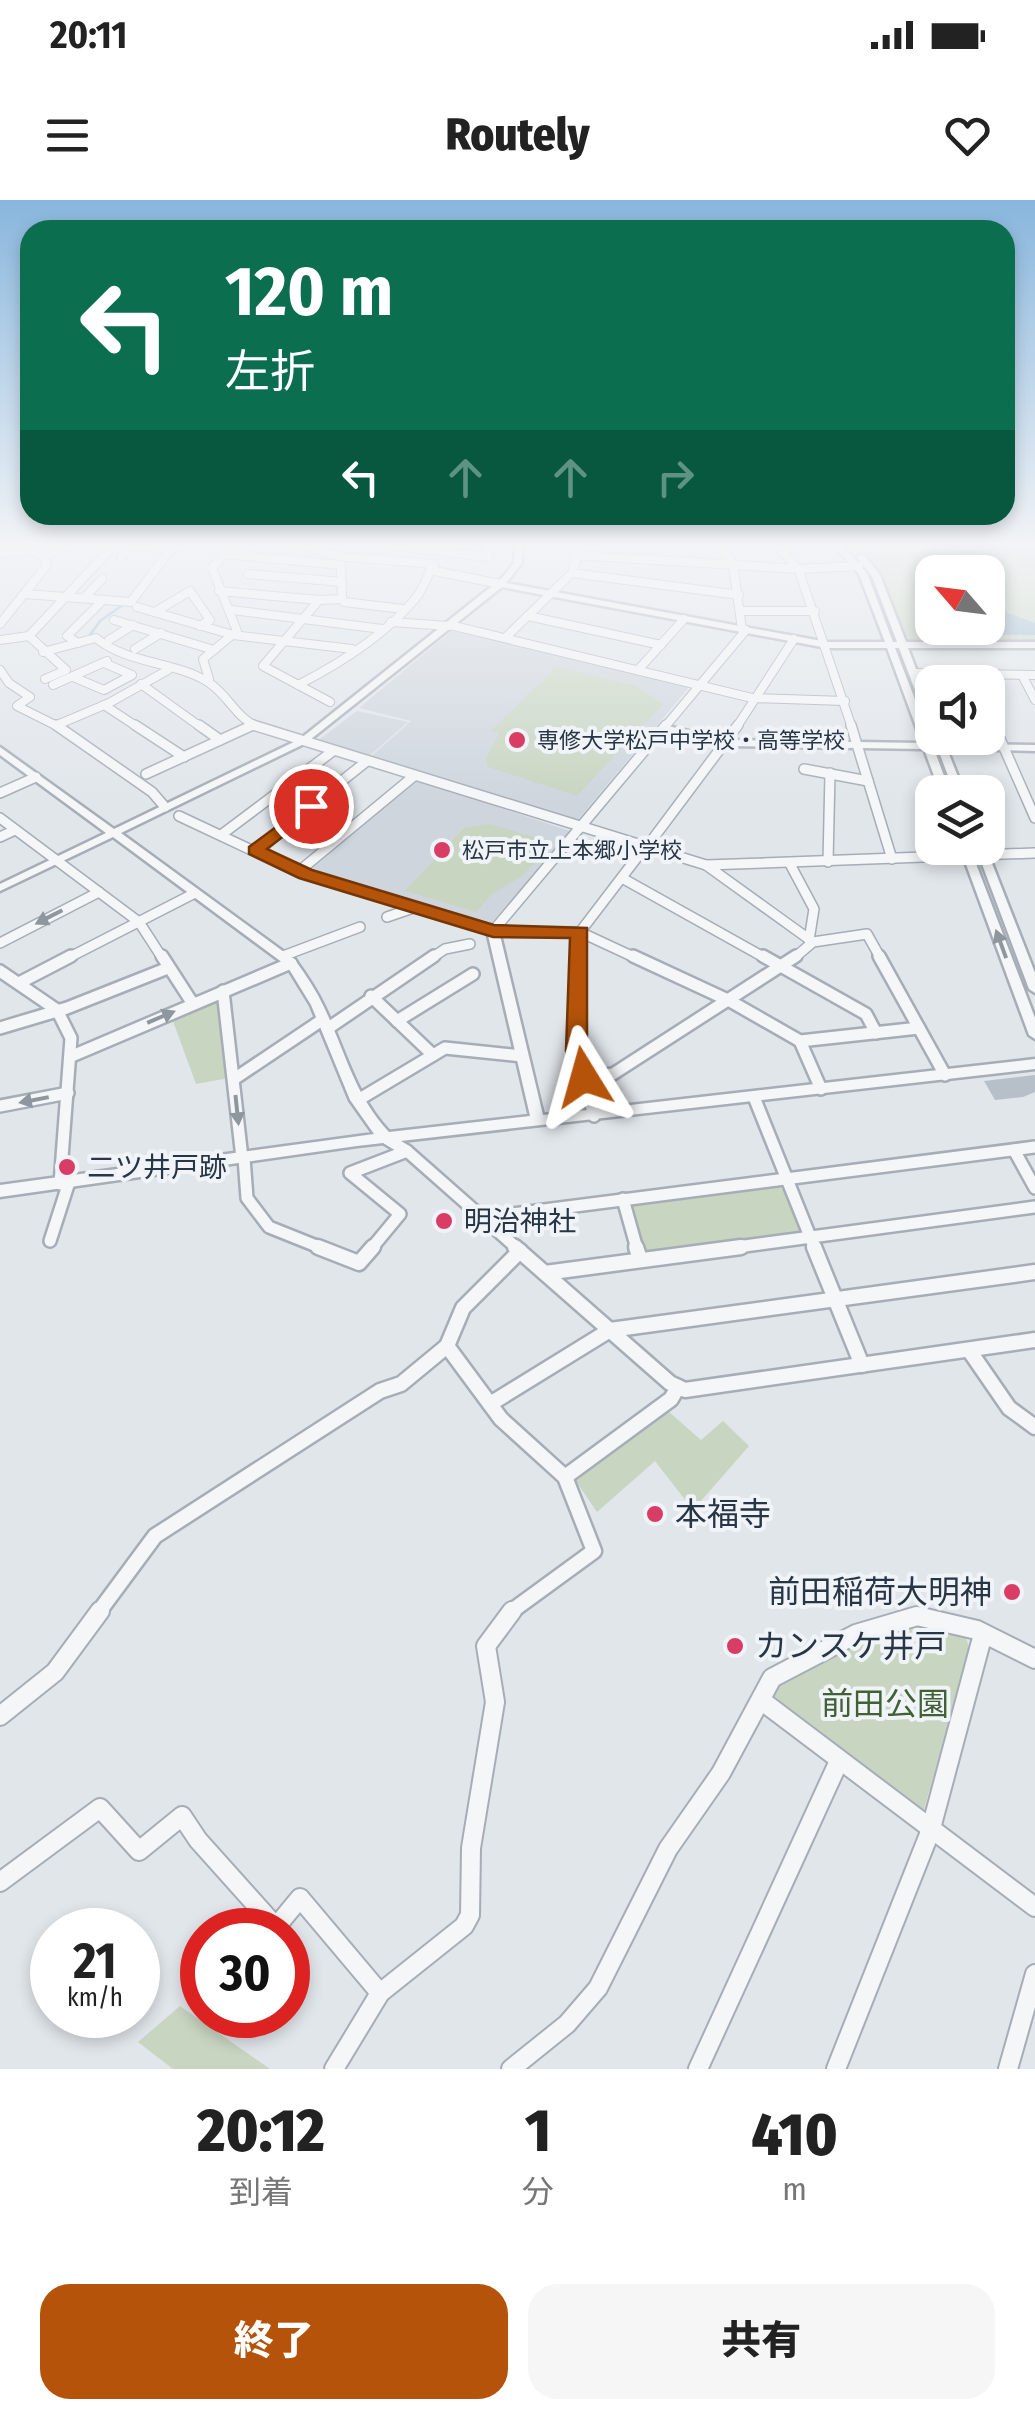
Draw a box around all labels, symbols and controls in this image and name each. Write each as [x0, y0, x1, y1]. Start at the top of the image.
text: 20:11 [50, 12, 127, 58]
icon: menu [40, 108, 95, 163]
text: Routely [445, 108, 590, 162]
icon: heart [940, 108, 995, 163]
text: 120 m [225, 250, 393, 334]
icon: left [60, 260, 190, 390]
text: 左折 [225, 345, 315, 399]
icon: left [333, 450, 388, 505]
icon: ahead [438, 450, 493, 505]
icon: ahead [543, 450, 598, 505]
icon: right [648, 450, 703, 505]
north arrow [915, 555, 1005, 645]
map controls [915, 555, 1005, 865]
button: sound [915, 665, 1005, 755]
place label: 専修大学松戸中学校・高等学校 [537, 727, 845, 754]
marker: 専修大学松戸中学校・高等学校 [506, 729, 528, 751]
pin [269, 764, 354, 849]
button: layers [915, 775, 1005, 865]
icon: arrive [284, 779, 339, 834]
place label: 松戸市立上本郷小学校 [462, 837, 682, 864]
marker: 松戸市立上本郷小学校 [431, 839, 453, 861]
one-way arrow [35, 908, 64, 925]
one-way arrow [993, 929, 1008, 959]
one-way arrow [147, 1009, 176, 1025]
position arrow [532, 1025, 636, 1129]
one-way arrow [18, 1092, 49, 1108]
one-way arrow [229, 1094, 245, 1126]
place label: 二ツ井戸跡 [87, 1151, 227, 1184]
marker: 二ツ井戸跡 [56, 1156, 78, 1178]
place label: 明治神社 [464, 1205, 576, 1238]
marker: 明治神社 [433, 1210, 455, 1232]
place label: 本福寺 [675, 1495, 771, 1533]
marker: 本福寺 [644, 1503, 666, 1525]
place label: 前田稲荷大明神 [768, 1573, 992, 1611]
marker: 前田稲荷大明神 [1001, 1581, 1023, 1603]
place label: カンスケ井戸 [755, 1627, 946, 1665]
marker: カンスケ井戸 [724, 1635, 746, 1657]
park label: 前田公園 [821, 1685, 949, 1723]
speed limit sign: 30 [180, 1908, 310, 2038]
text: 21 [73, 1931, 117, 1991]
text: km/h [67, 1983, 123, 2013]
text: 20:12 [197, 2095, 325, 2167]
text: 1 [525, 2095, 551, 2167]
text: 410 [751, 2099, 838, 2171]
text: m [782, 2170, 807, 2208]
text: 到着 [229, 2173, 293, 2211]
text: 分 [522, 2173, 554, 2211]
button: 終了 [40, 2284, 508, 2399]
button: 共有 [528, 2284, 995, 2399]

